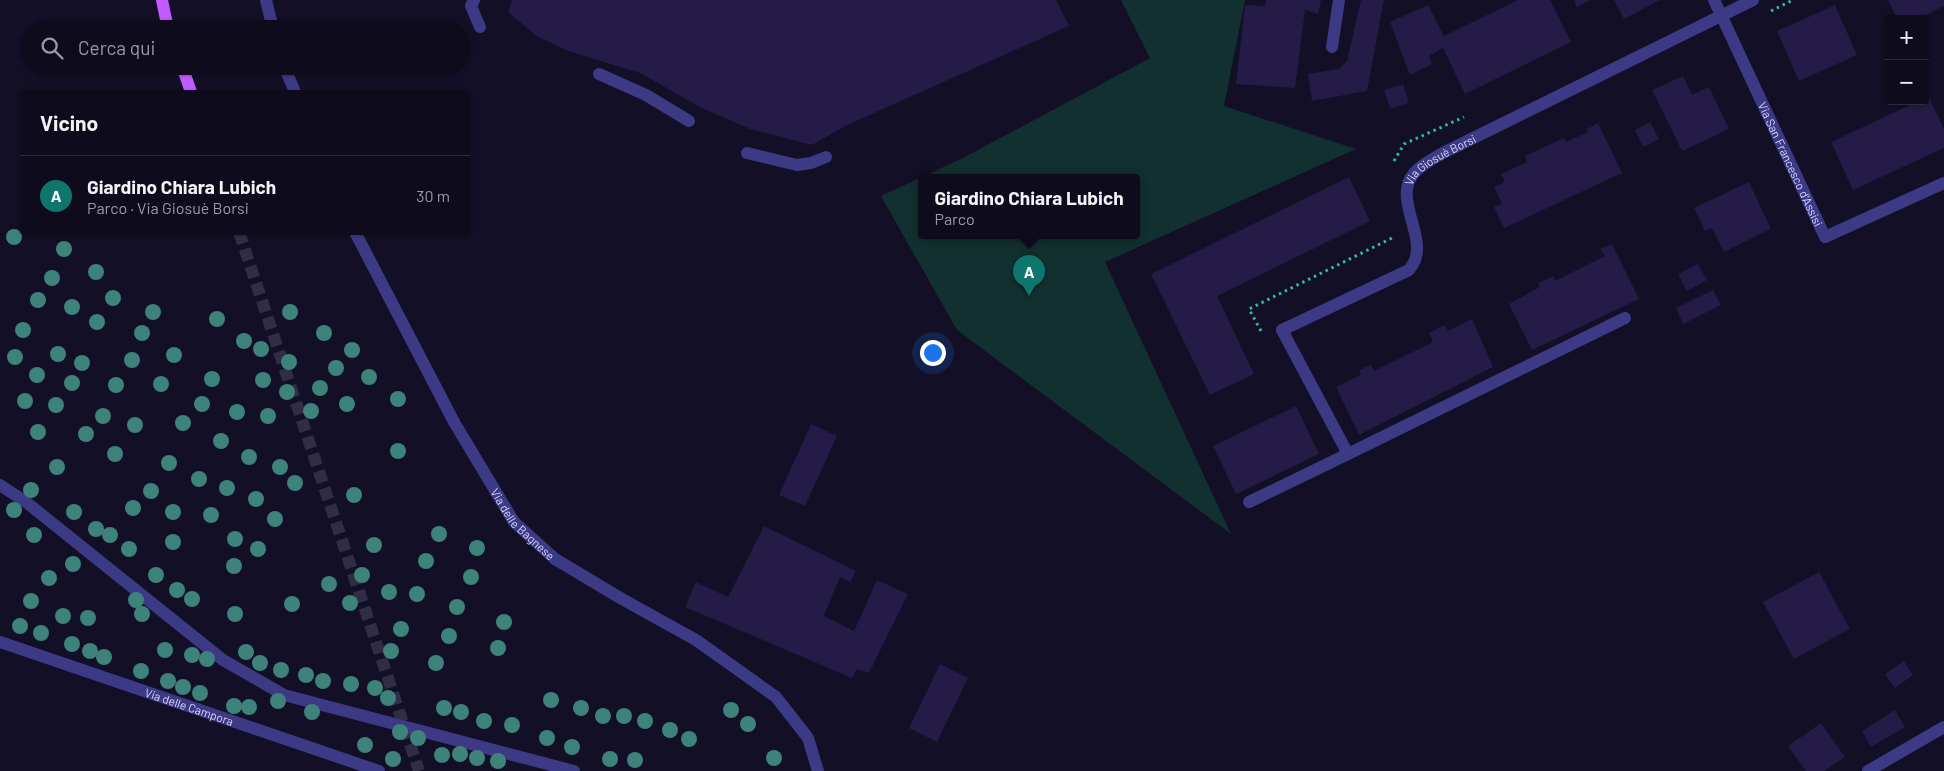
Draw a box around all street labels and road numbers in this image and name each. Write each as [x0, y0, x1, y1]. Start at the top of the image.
street label: Via San Francesco d'Assisi [1756, 99, 1826, 228]
street label: Via Giosuè Borsi [1401, 131, 1478, 187]
street label: Via delle Bagnese [488, 486, 558, 562]
street label: Via delle Campora [143, 685, 236, 728]

